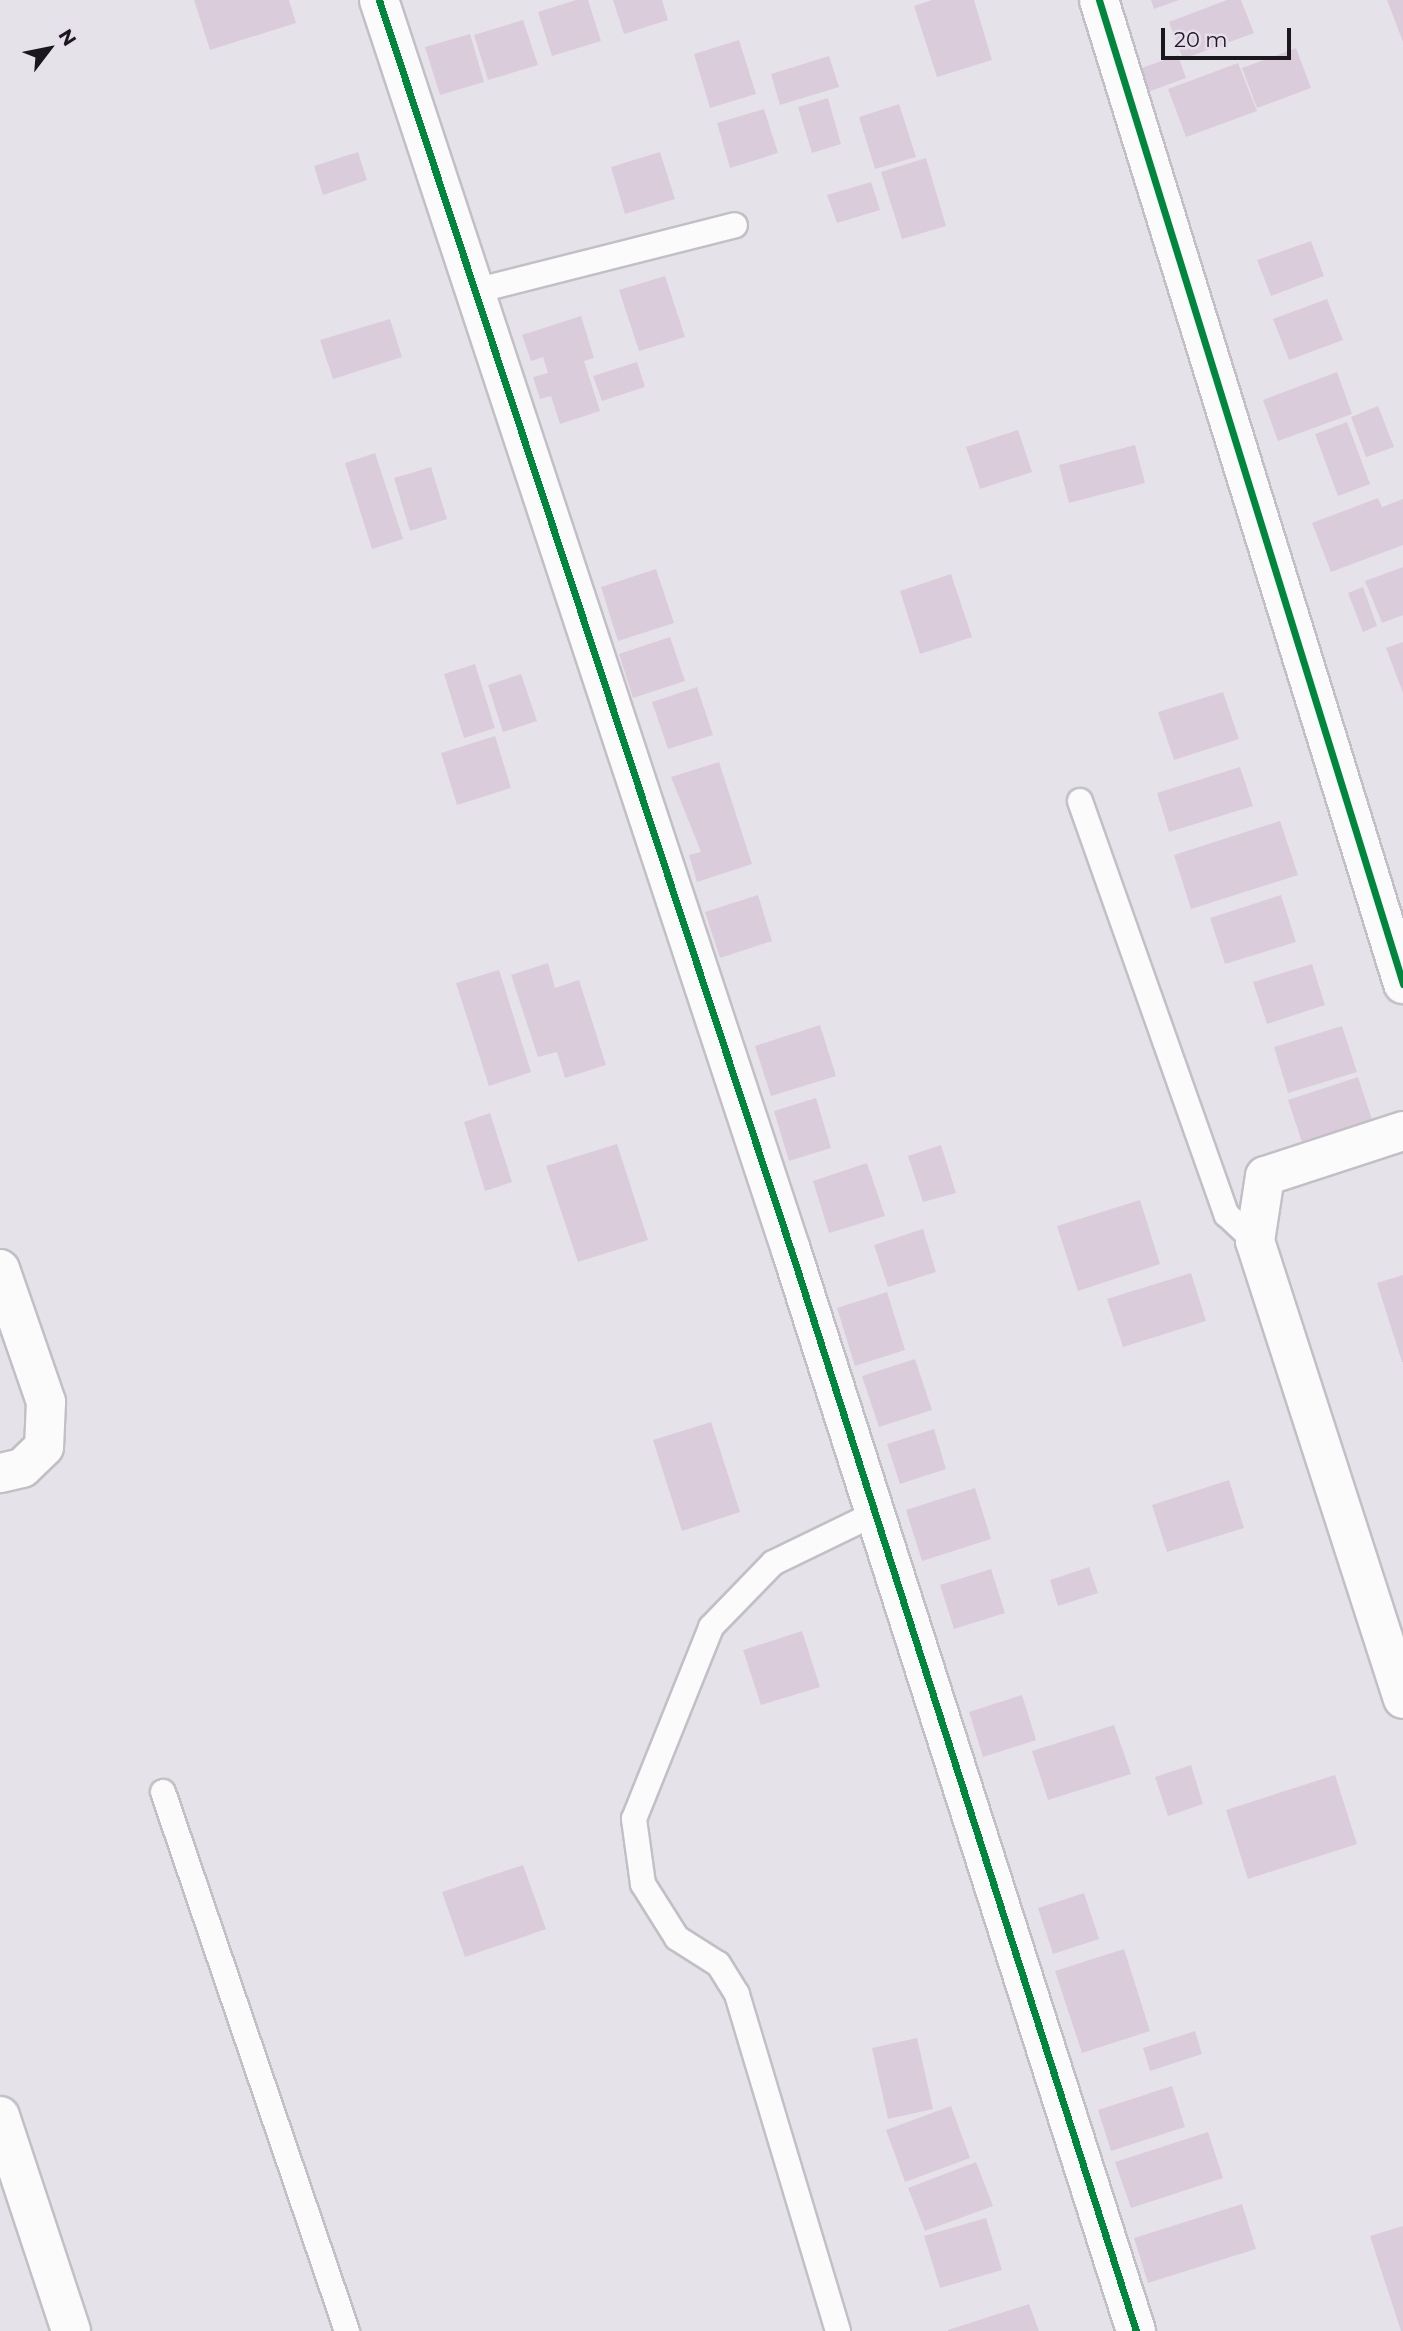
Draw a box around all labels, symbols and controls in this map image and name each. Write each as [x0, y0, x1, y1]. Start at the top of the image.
north arrow [14, 14, 84, 84]
scale bar [1165, 14, 1294, 58]
text: N [53, 25, 81, 50]
text: 20 m [1174, 27, 1228, 52]

